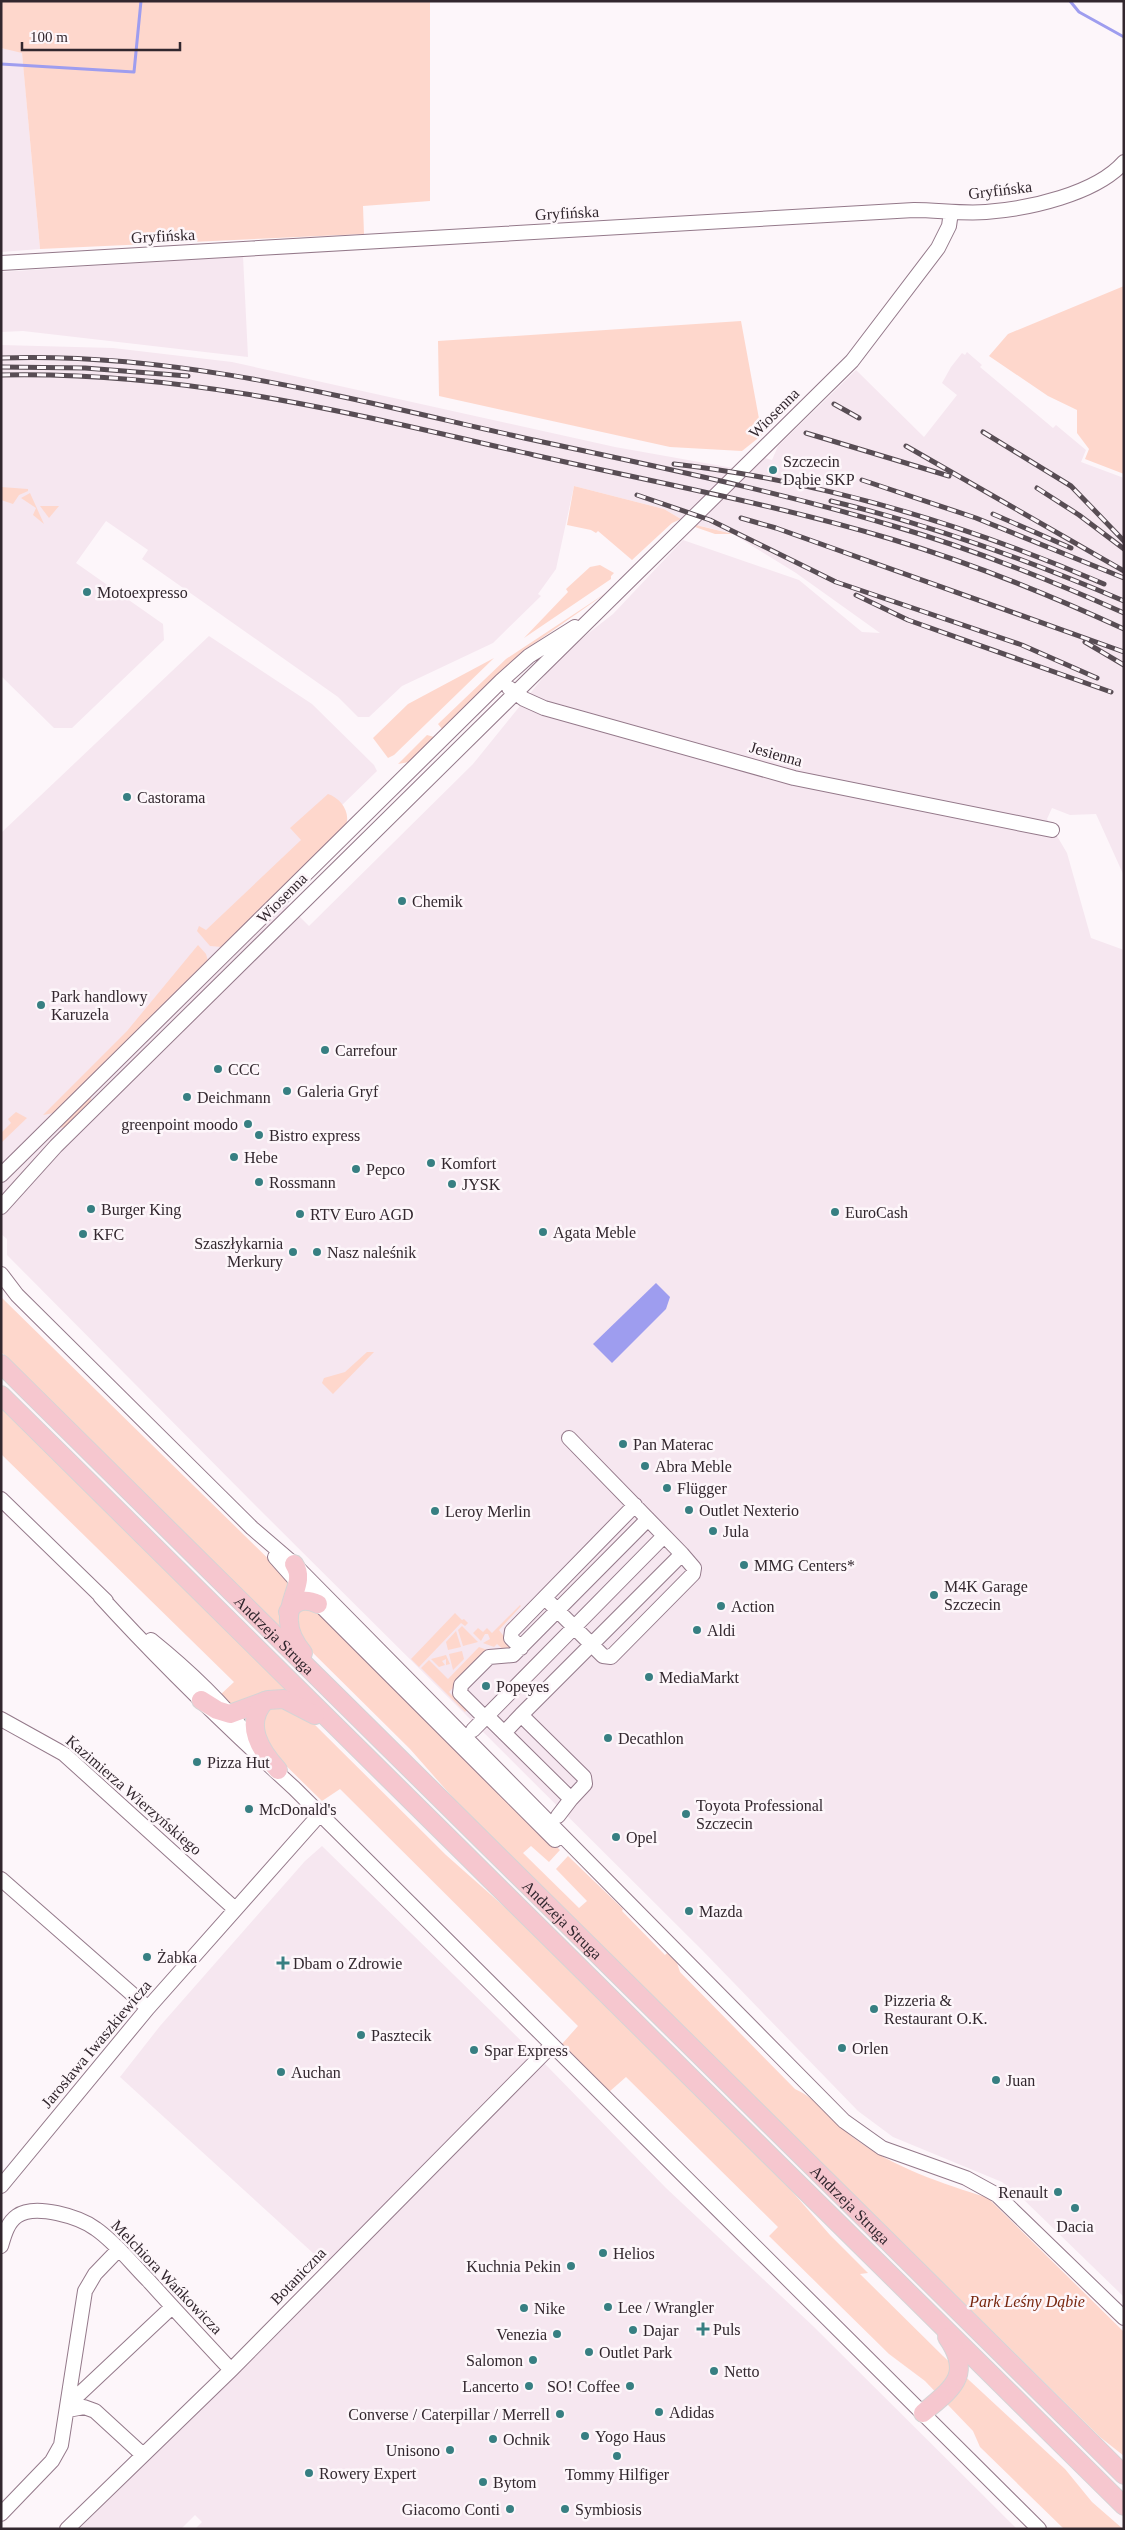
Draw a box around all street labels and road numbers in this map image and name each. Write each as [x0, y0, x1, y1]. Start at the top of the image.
street label: Gryfińska [967, 178, 1033, 203]
street label: Gryfińska [535, 203, 599, 224]
street label: Gryfińska [131, 226, 195, 247]
street label: Wiosenna [746, 385, 802, 441]
street label: Jesienna [748, 738, 804, 770]
street label: Wiosenna [254, 870, 310, 926]
street label: Andrzeja Struga [232, 1592, 318, 1678]
street label: Kazimierza Wierzyńskiego [62, 1732, 205, 1859]
street label: Andrzeja Struga [519, 1877, 606, 1962]
street label: Jarosława Iwaszkiewicza [38, 1977, 154, 2111]
street label: Andrzeja Struga [807, 2162, 894, 2247]
street label: Melchiora Wańkowicza [108, 2217, 226, 2337]
street label: Botaniczna [267, 2244, 329, 2308]

